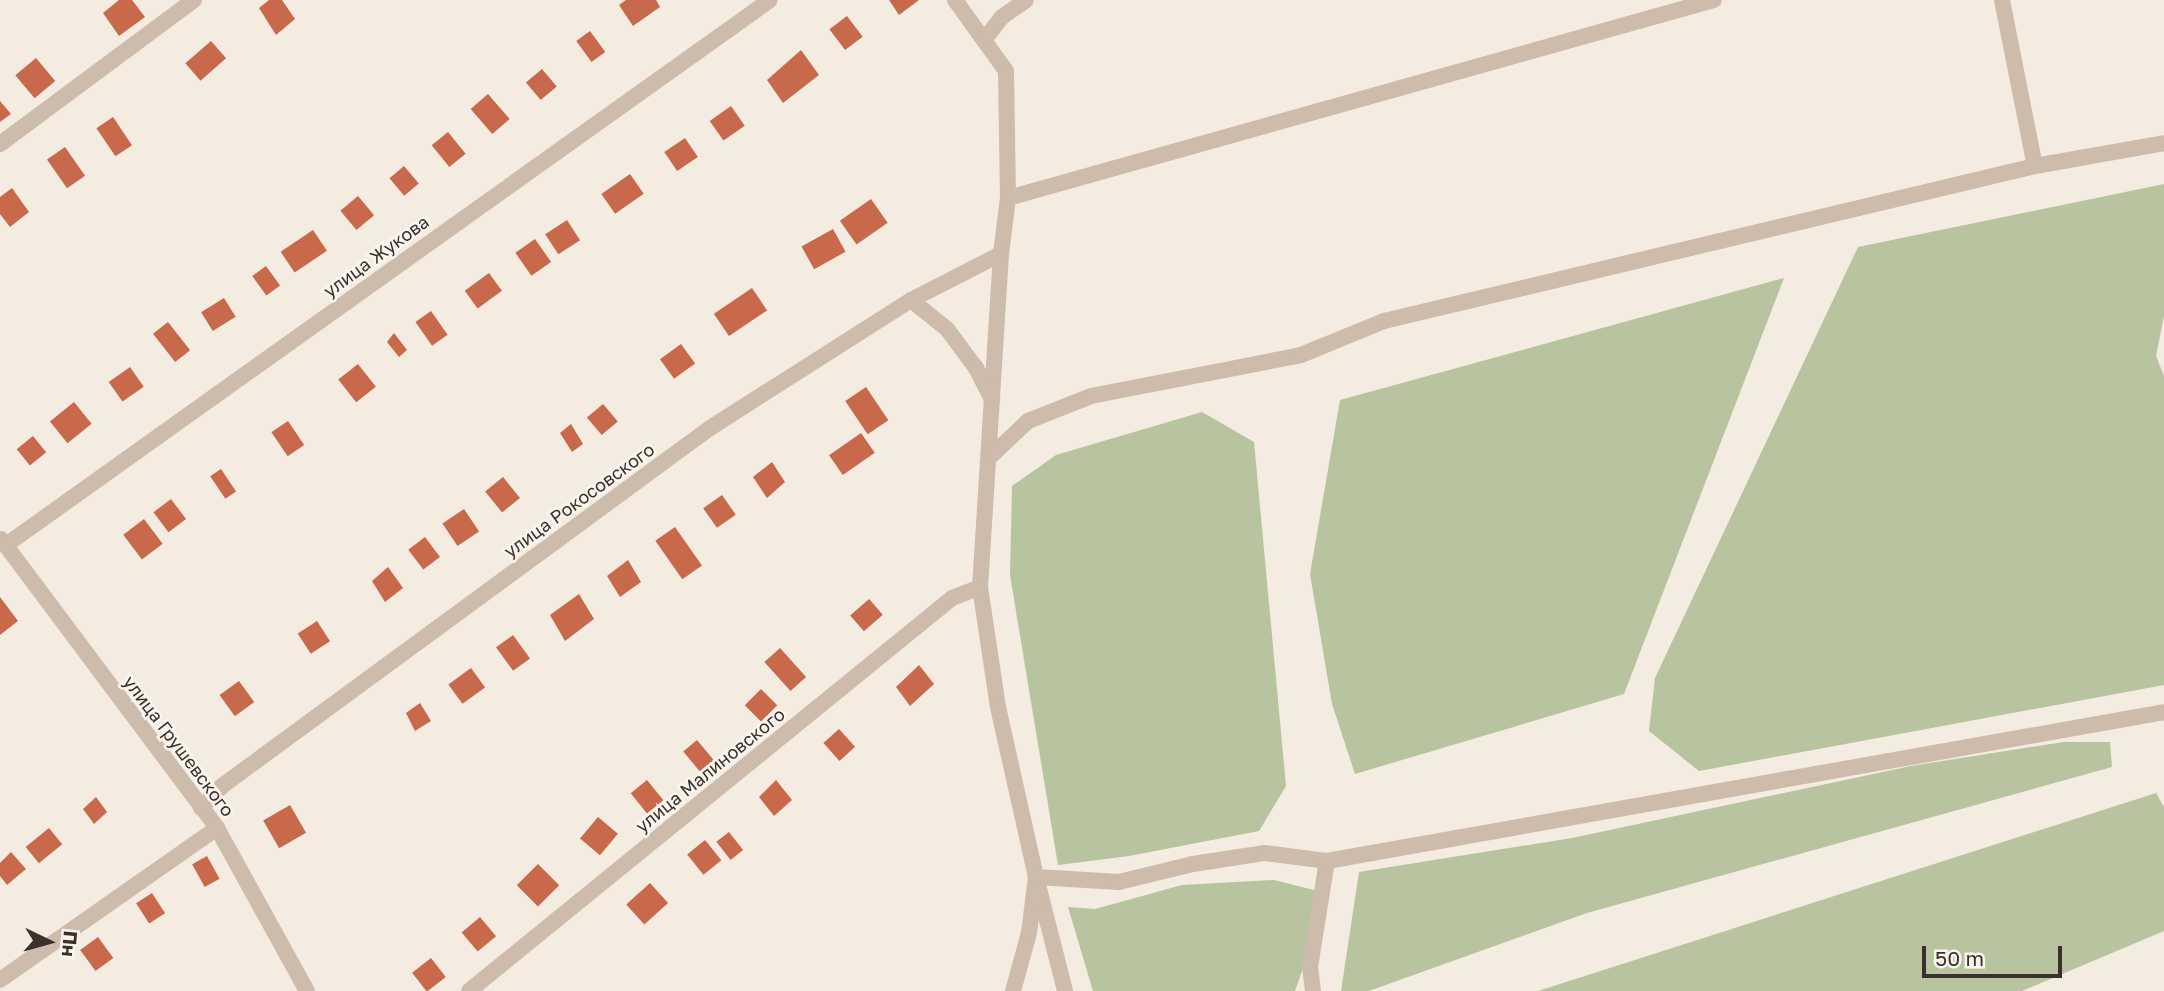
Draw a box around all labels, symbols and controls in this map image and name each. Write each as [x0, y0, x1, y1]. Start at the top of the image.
street label: улица Жукова [319, 211, 433, 301]
street label: улица Рокосовского [500, 438, 658, 562]
street label: улица Грушевского [119, 671, 239, 821]
street label: улица Малиновского [631, 703, 789, 837]
north arrow [14, 907, 84, 977]
text: Пн [58, 930, 83, 958]
scale bar [1926, 932, 2066, 976]
text: 50 m [1935, 945, 1984, 971]

